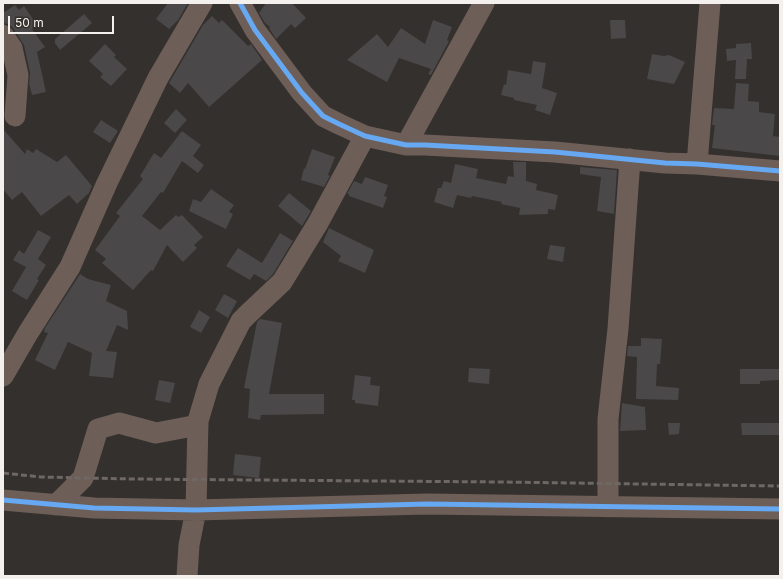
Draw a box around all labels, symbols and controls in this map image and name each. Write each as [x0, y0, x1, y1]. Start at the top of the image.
scale bar [10, 8, 116, 34]
text: 50 m [15, 15, 44, 30]

